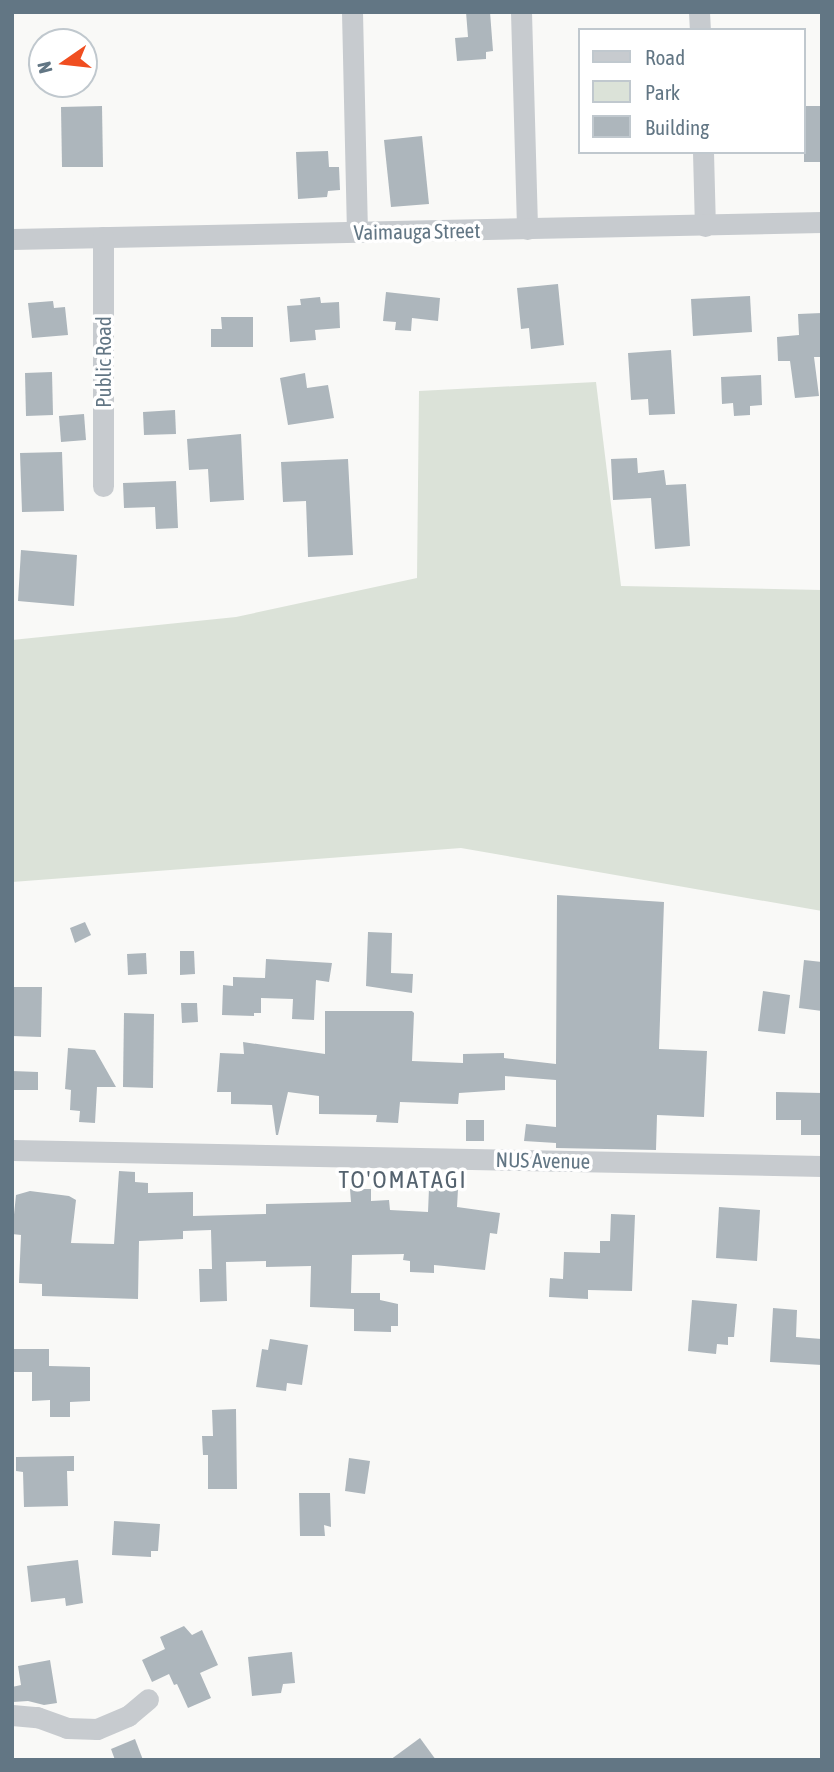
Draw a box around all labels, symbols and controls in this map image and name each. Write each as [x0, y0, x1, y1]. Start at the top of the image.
north arrow [28, 28, 98, 98]
legend [578, 28, 806, 154]
text: Road [645, 45, 685, 69]
text: N [33, 59, 57, 76]
text: Park [645, 80, 680, 104]
text: Building [645, 115, 709, 139]
street label: Vaimauga Street [353, 217, 481, 245]
street label: Public Road [90, 316, 116, 408]
street label: NUS Avenue [495, 1147, 591, 1173]
district label: TO'OMATAGI [340, 1166, 466, 1194]

